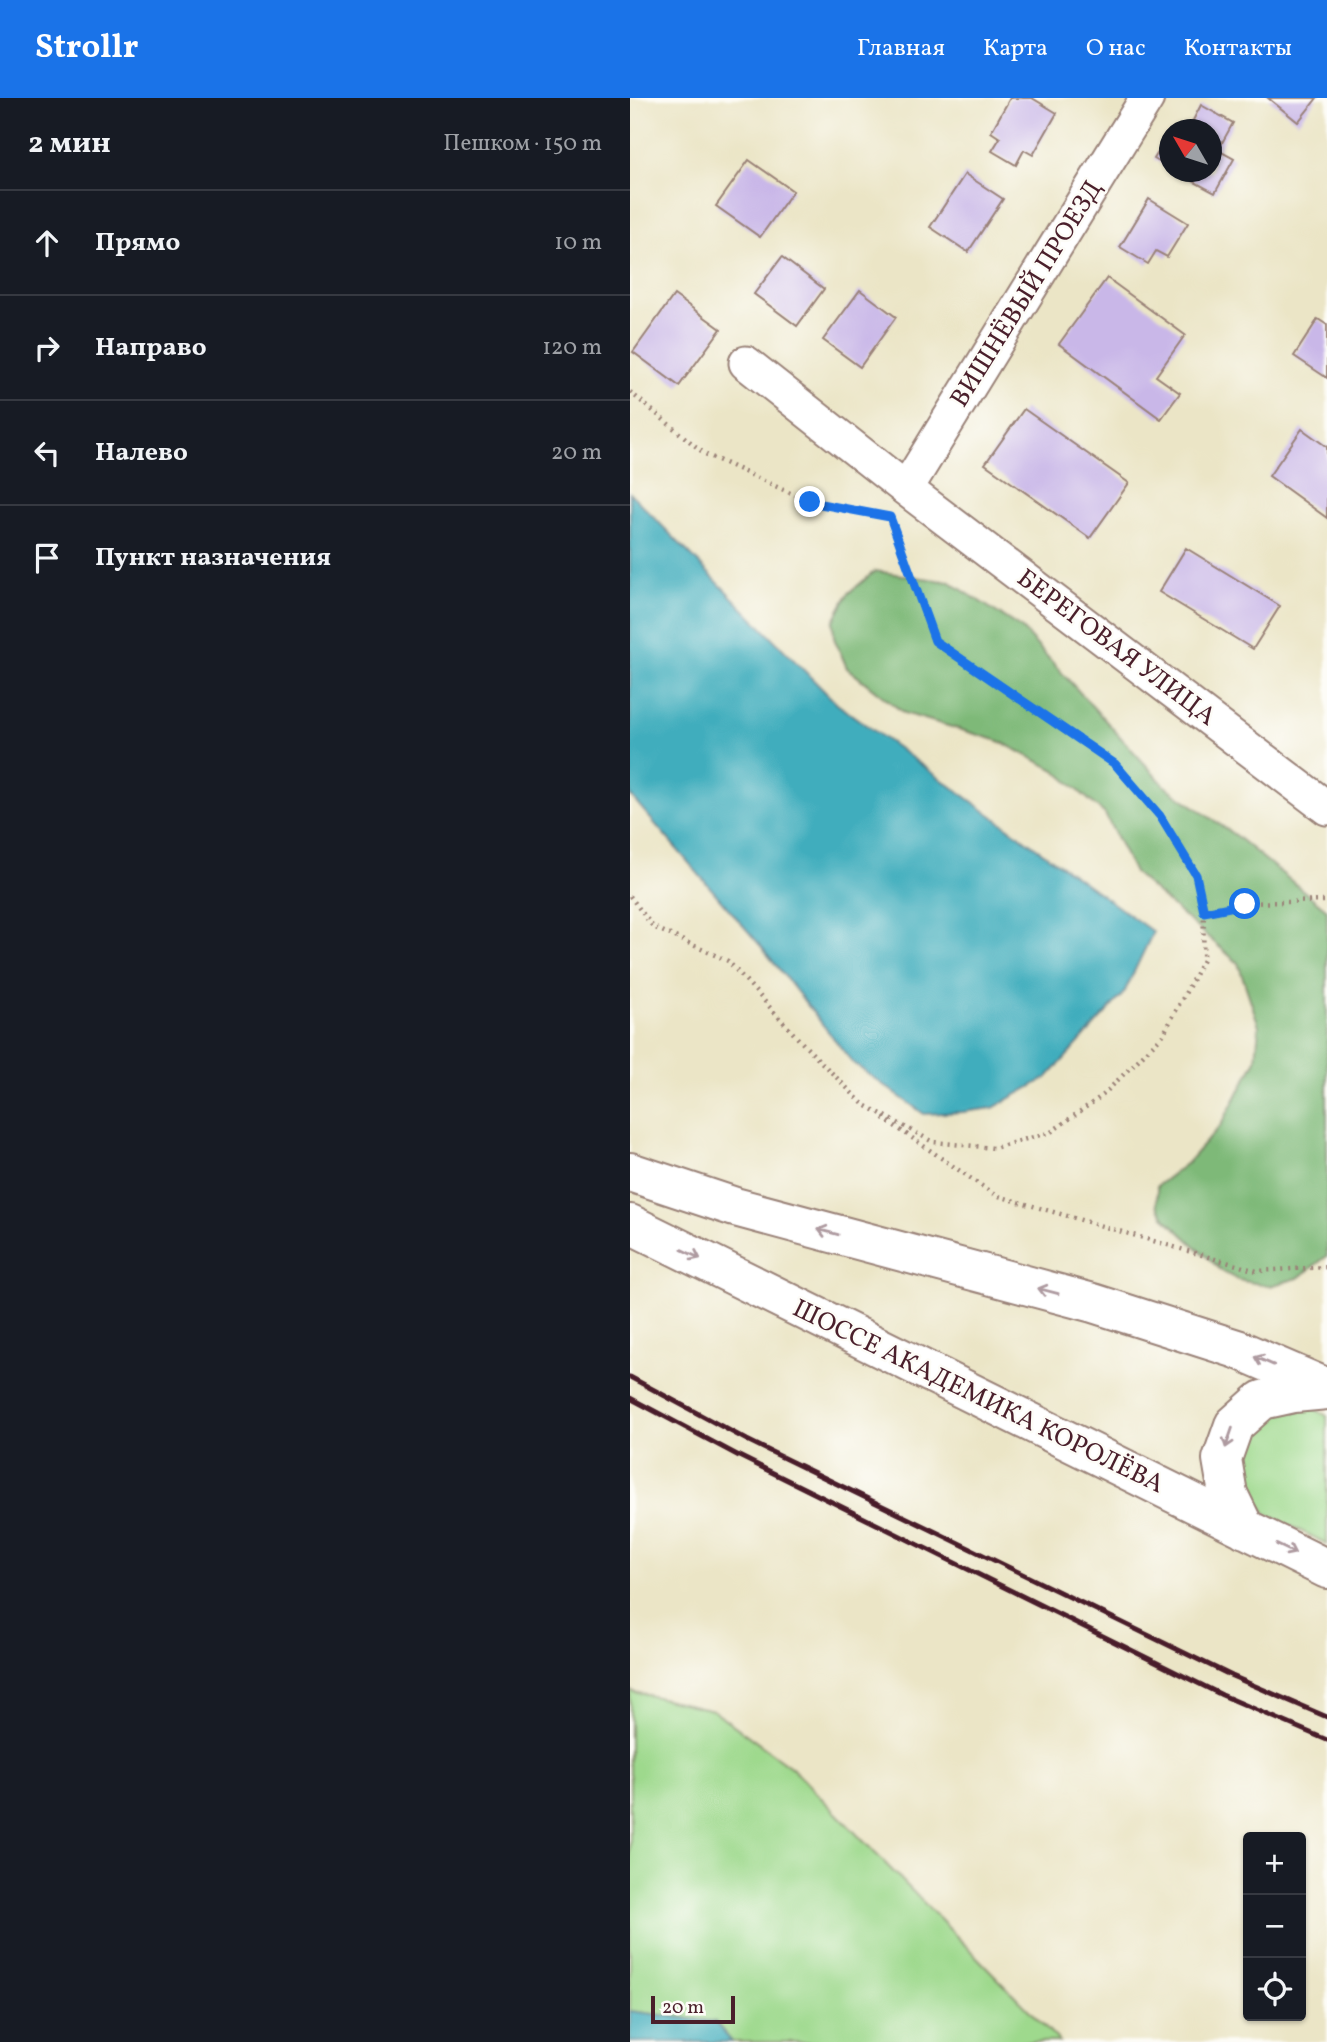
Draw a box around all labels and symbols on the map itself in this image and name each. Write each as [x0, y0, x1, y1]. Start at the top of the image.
north arrow [1159, 119, 1222, 182]
street label: ВИШНЁВЫЙ ПРОЕЗД [942, 173, 1112, 415]
route end [794, 486, 825, 517]
street label: БЕРЕГОВАЯ УЛИЦА [1009, 561, 1223, 735]
route start [1229, 888, 1260, 919]
one-way arrow [818, 1225, 840, 1238]
one-way arrow [680, 1248, 701, 1262]
one-way arrow [1037, 1284, 1060, 1297]
street label: ШОССЕ АКАДЕМИКА КОРОЛЁВА [786, 1291, 1170, 1503]
one-way arrow [1254, 1354, 1276, 1367]
one-way arrow [1222, 1427, 1235, 1449]
one-way arrow [1275, 1543, 1296, 1556]
scale bar [651, 1993, 735, 2025]

